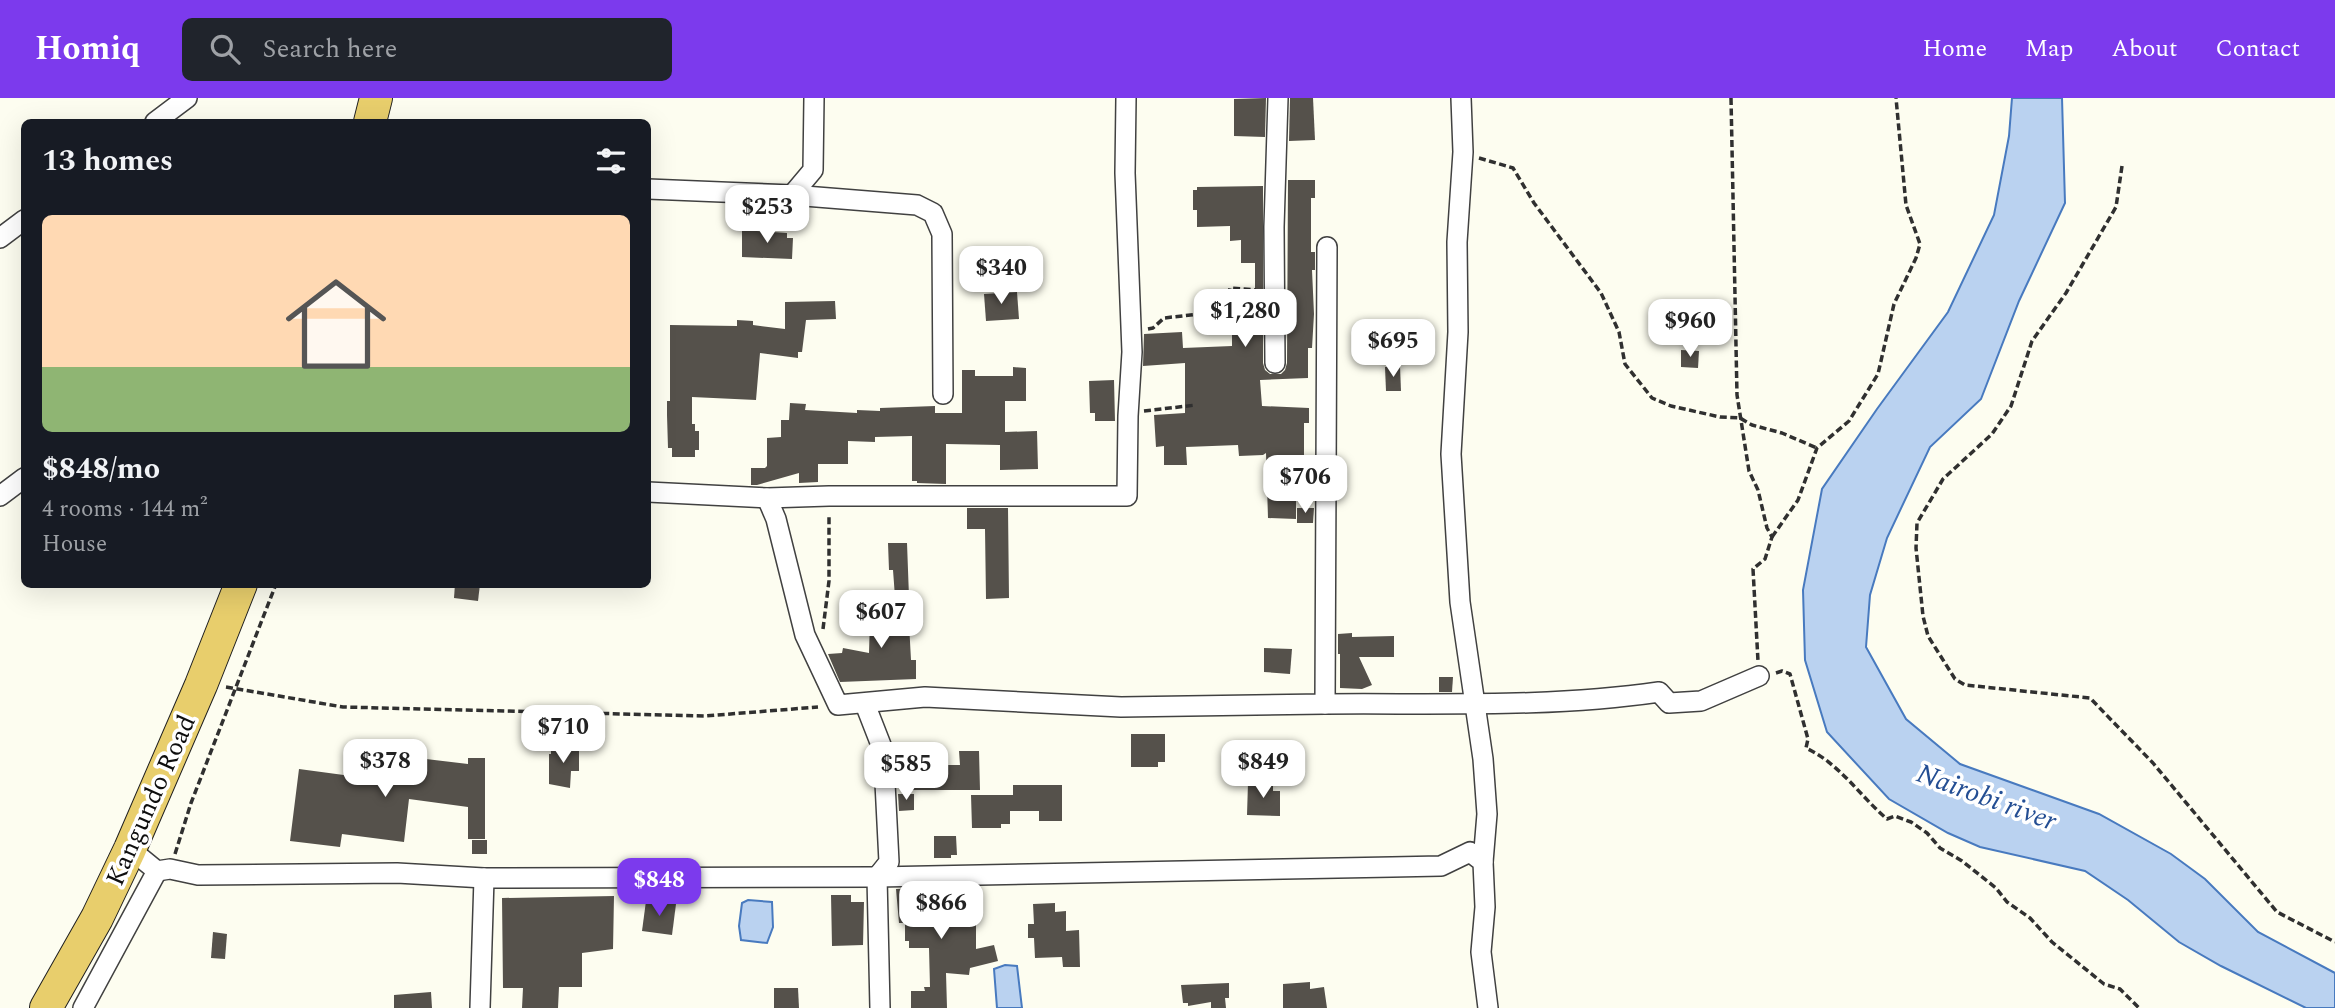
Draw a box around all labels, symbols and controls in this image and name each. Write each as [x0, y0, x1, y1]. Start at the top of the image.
search box [182, 18, 672, 81]
text: Homiq [35, 24, 140, 74]
text: Search here [262, 29, 397, 69]
icon: search [206, 30, 244, 68]
text: Home [1922, 31, 1987, 67]
text: Map [2025, 31, 2073, 67]
text: About [2111, 31, 2177, 67]
text: Contact [2215, 31, 2300, 67]
text: 13 homes [42, 138, 173, 184]
icon: filters [592, 142, 630, 180]
pin: $253 [726, 186, 808, 245]
text: $253 [741, 190, 793, 225]
pin: $340 [960, 246, 1042, 306]
text: $340 [975, 251, 1027, 286]
icon: home [273, 261, 399, 387]
pin: $1,280 [1188, 289, 1302, 349]
text: $1,280 [1210, 294, 1280, 329]
pin: $960 [1649, 300, 1731, 359]
text: $960 [1664, 304, 1716, 339]
pin: $695 [1352, 320, 1434, 379]
text: $695 [1367, 324, 1419, 359]
text: $848/mo [42, 446, 160, 492]
pin: $706 [1264, 456, 1346, 515]
text: $706 [1279, 460, 1331, 495]
text: 4 rooms · 144 m² [42, 492, 208, 527]
text: House [42, 527, 107, 562]
pin: $607 [840, 590, 922, 650]
text: $607 [855, 595, 907, 630]
pin: $710 [522, 706, 604, 765]
street label: Kangundo Road [95, 708, 206, 892]
text: $710 [537, 710, 589, 745]
pin: $378 [344, 740, 426, 799]
pin: $849 [1222, 740, 1304, 800]
pin: $585 [865, 742, 947, 802]
text: $378 [359, 744, 411, 779]
text: $849 [1237, 745, 1289, 780]
text: $585 [880, 747, 932, 782]
water label: Nairobi river [1910, 752, 2063, 843]
pin: $848 [618, 858, 700, 918]
text: $848 [633, 863, 685, 898]
pin: $866 [900, 882, 982, 941]
text: $866 [915, 886, 967, 921]

